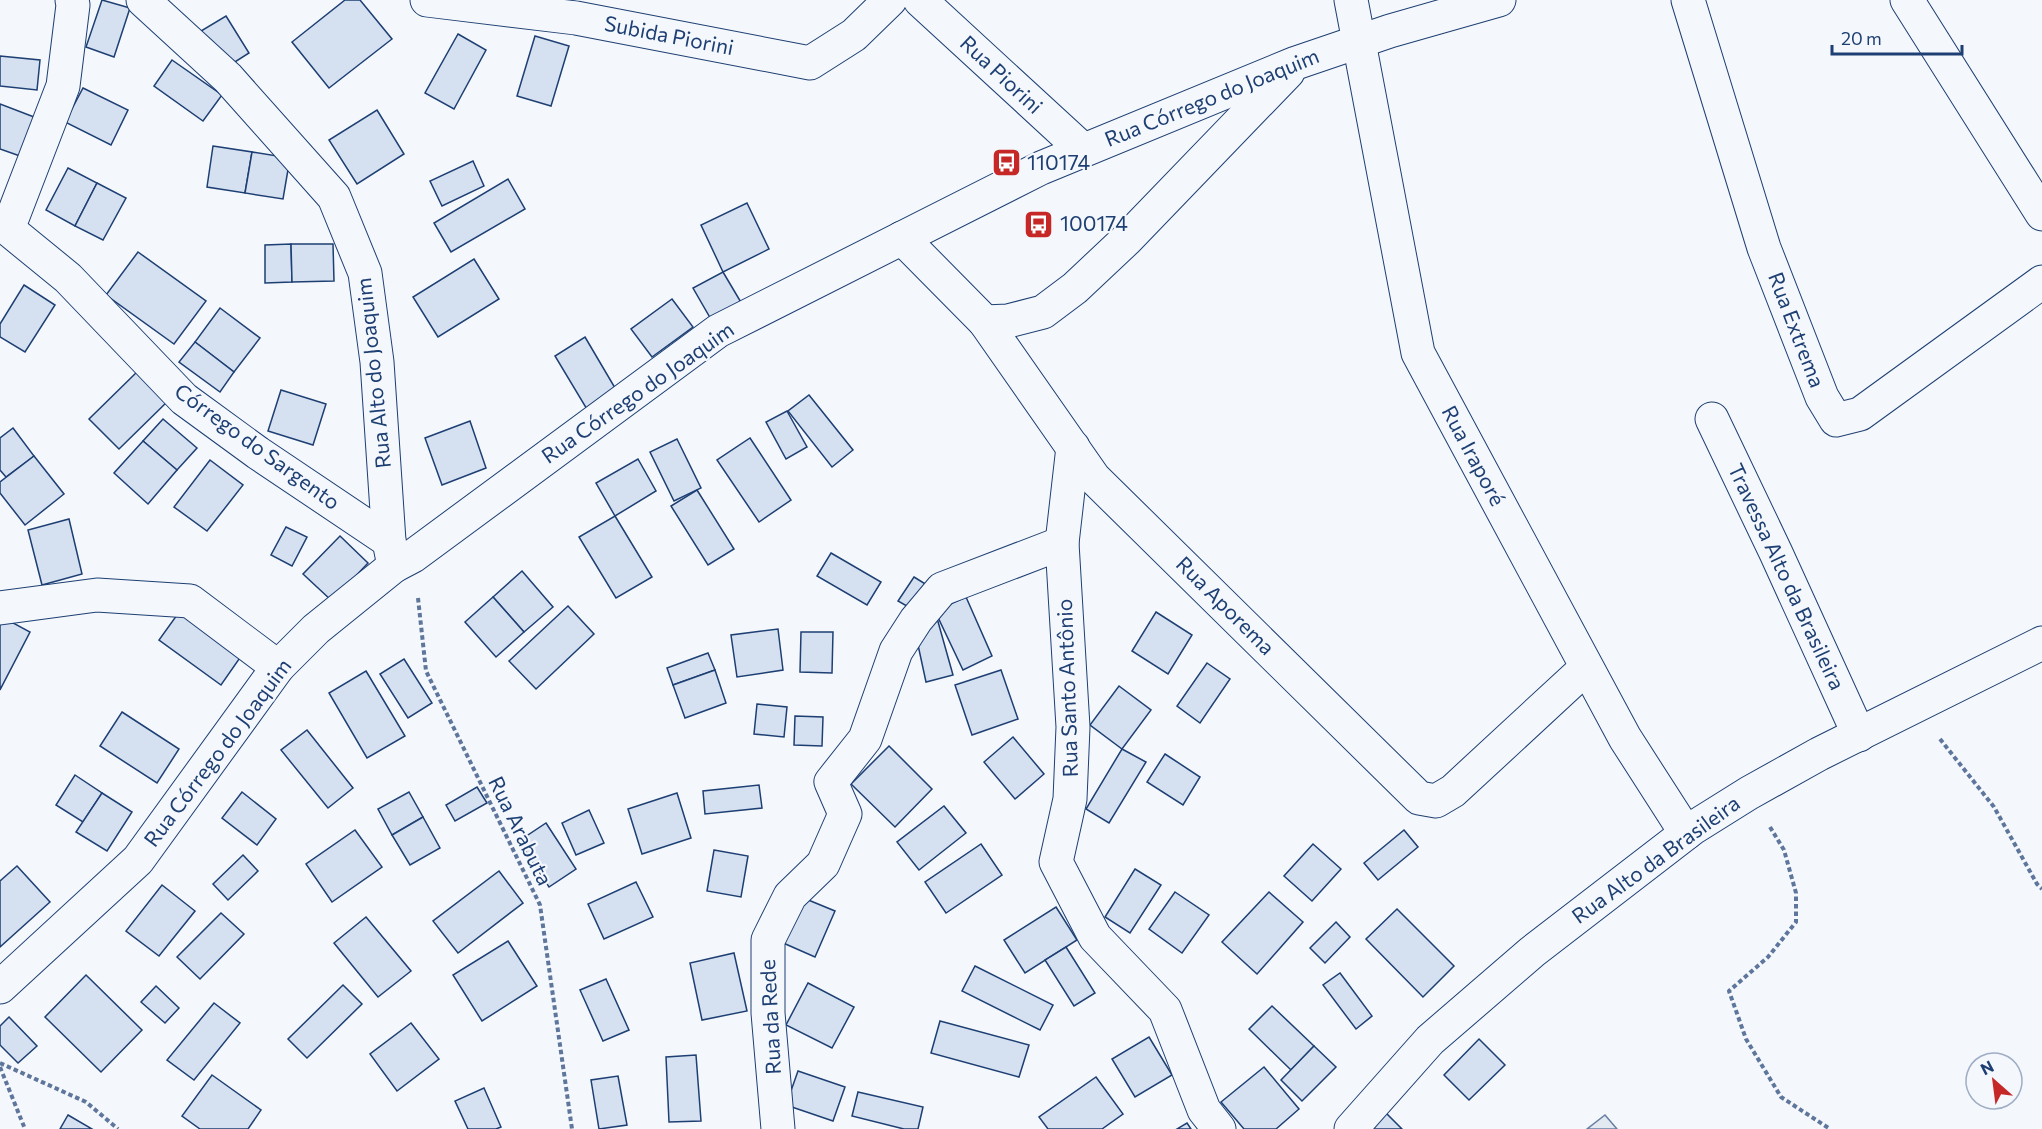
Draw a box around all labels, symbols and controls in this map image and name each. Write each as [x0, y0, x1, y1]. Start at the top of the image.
street label: Subida Piorini [602, 10, 736, 59]
scale bar [1832, 18, 1962, 56]
text: 20 m [1841, 27, 1882, 49]
street label: Rua Piorini [956, 30, 1048, 118]
street label: Rua Córrego do Joaquim [1101, 42, 1322, 151]
bus stop icon: 110174 [990, 147, 1022, 179]
place label: 110174 [1027, 149, 1090, 174]
bus stop icon: 100174 [1023, 208, 1055, 240]
place label: 100174 [1060, 210, 1128, 235]
street label: Rua Extrema [1764, 268, 1831, 391]
street label: Rua Alto do Joaquim [350, 277, 395, 470]
street label: Rua Córrego do Joaquim [536, 316, 738, 468]
street label: Córrego do Sargento [171, 378, 345, 514]
street label: Rua Iraporé [1438, 401, 1511, 510]
street label: Travessa Alto da Brasileira [1724, 459, 1851, 693]
street label: Rua Aporema [1172, 551, 1280, 659]
street label: Rua Santo Antônio [1051, 598, 1082, 778]
street label: Rua Córrego do Joaquim [138, 653, 296, 851]
street label: Rua Arabuta [484, 772, 558, 889]
street label: Rua Alto da Brasileira [1566, 790, 1744, 928]
street label: Rua da Rede [754, 959, 785, 1075]
north arrow [1964, 1051, 2024, 1111]
text: N [1977, 1056, 1996, 1079]

